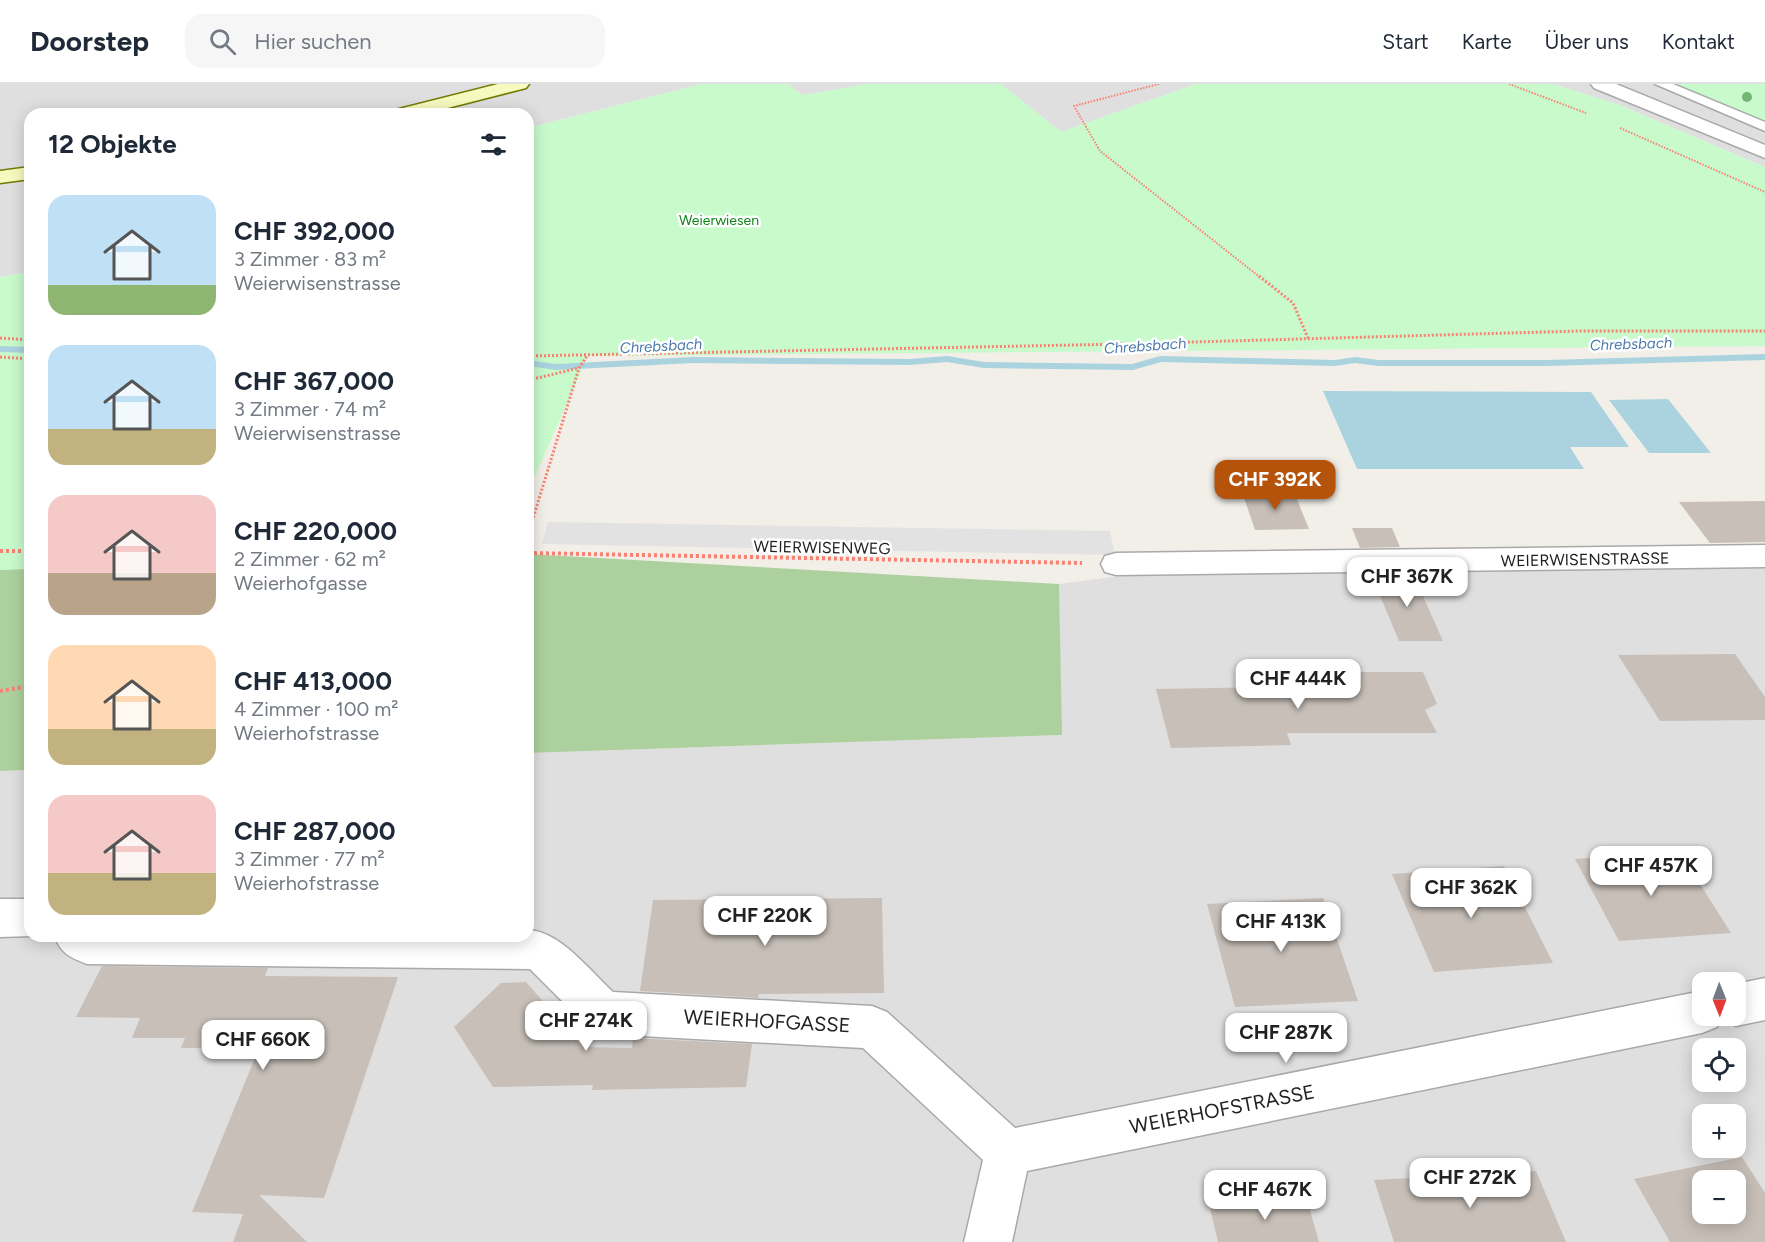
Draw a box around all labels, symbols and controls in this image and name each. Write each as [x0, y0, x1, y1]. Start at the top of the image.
search box [185, 14, 605, 68]
text: Doorstep [30, 24, 149, 58]
icon: search [206, 25, 239, 58]
text: Hier suchen [254, 28, 372, 55]
text: Start [1382, 29, 1429, 54]
text: Karte [1462, 29, 1512, 54]
text: Über uns [1545, 29, 1629, 54]
text: Kontakt [1662, 29, 1735, 54]
text: 12 Objekte [48, 128, 177, 160]
icon: filters [477, 128, 510, 161]
park label: Weierwiesen [679, 212, 759, 229]
text: CHF 392,000 [234, 215, 395, 247]
icon: home [96, 219, 168, 291]
text: 3 Zimmer · 83 m² [234, 247, 386, 271]
text: Weierwisenstrasse [234, 271, 401, 295]
water label: Chrebsbach [1103, 334, 1187, 358]
water label: Chrebsbach [1589, 334, 1673, 354]
water label: Chrebsbach [619, 335, 703, 357]
text: CHF 367,000 [234, 365, 394, 397]
icon: home [96, 369, 168, 441]
text: 3 Zimmer · 74 m² [234, 397, 386, 421]
text: Weierwisenstrasse [234, 421, 401, 445]
pin: CHF 392K [1213, 460, 1337, 511]
text: CHF 392K [1229, 467, 1321, 491]
text: CHF 220,000 [234, 515, 397, 547]
icon: home [96, 519, 168, 591]
street label: WEIERWISENWEG [753, 537, 891, 558]
text: 2 Zimmer · 62 m² [234, 547, 386, 571]
street label: WEIERWISENSTRASSE [1501, 549, 1670, 570]
pin: CHF 367K [1345, 557, 1469, 608]
text: CHF 367K [1361, 564, 1453, 588]
text: Weierhofgasse [234, 571, 367, 595]
pin: CHF 444K [1236, 659, 1360, 710]
text: CHF 413,000 [234, 665, 392, 697]
text: CHF 444K [1250, 666, 1346, 690]
icon: home [96, 669, 168, 741]
text: 4 Zimmer · 100 m² [234, 697, 399, 721]
text: Weierhofstrasse [234, 721, 379, 745]
text: CHF 287,000 [234, 815, 396, 847]
icon: home [96, 819, 168, 891]
pin: CHF 457K [1589, 846, 1713, 897]
text: 3 Zimmer · 77 m² [234, 847, 385, 871]
text: CHF 457K [1604, 853, 1698, 877]
pin: CHF 362K [1409, 868, 1533, 919]
text: Weierhofstrasse [234, 871, 379, 895]
text: CHF 362K [1425, 875, 1517, 899]
pin: CHF 220K [703, 896, 827, 947]
pin: CHF 413K [1219, 902, 1343, 953]
text: CHF 220K [718, 903, 812, 927]
text: CHF 413K [1236, 909, 1326, 933]
north arrow [1692, 972, 1746, 1026]
map controls [1692, 972, 1746, 1224]
pin: CHF 274K [524, 1001, 648, 1052]
street label: WEIERHOFGASSE [683, 1005, 851, 1037]
text: CHF 274K [539, 1008, 633, 1032]
pin: CHF 287K [1224, 1013, 1348, 1064]
pin: CHF 660K [201, 1020, 325, 1071]
text: CHF 287K [1239, 1020, 1333, 1044]
text: CHF 660K [216, 1027, 310, 1051]
button: locate [1692, 1038, 1746, 1092]
street label: WEIERHOFSTRASSE [1127, 1079, 1317, 1139]
button: + [1692, 1104, 1746, 1158]
pin: CHF 272K [1408, 1158, 1532, 1209]
text: CHF 272K [1424, 1165, 1516, 1189]
pin: CHF 467K [1203, 1170, 1327, 1221]
button: − [1692, 1170, 1746, 1224]
text: CHF 467K [1218, 1177, 1312, 1201]

